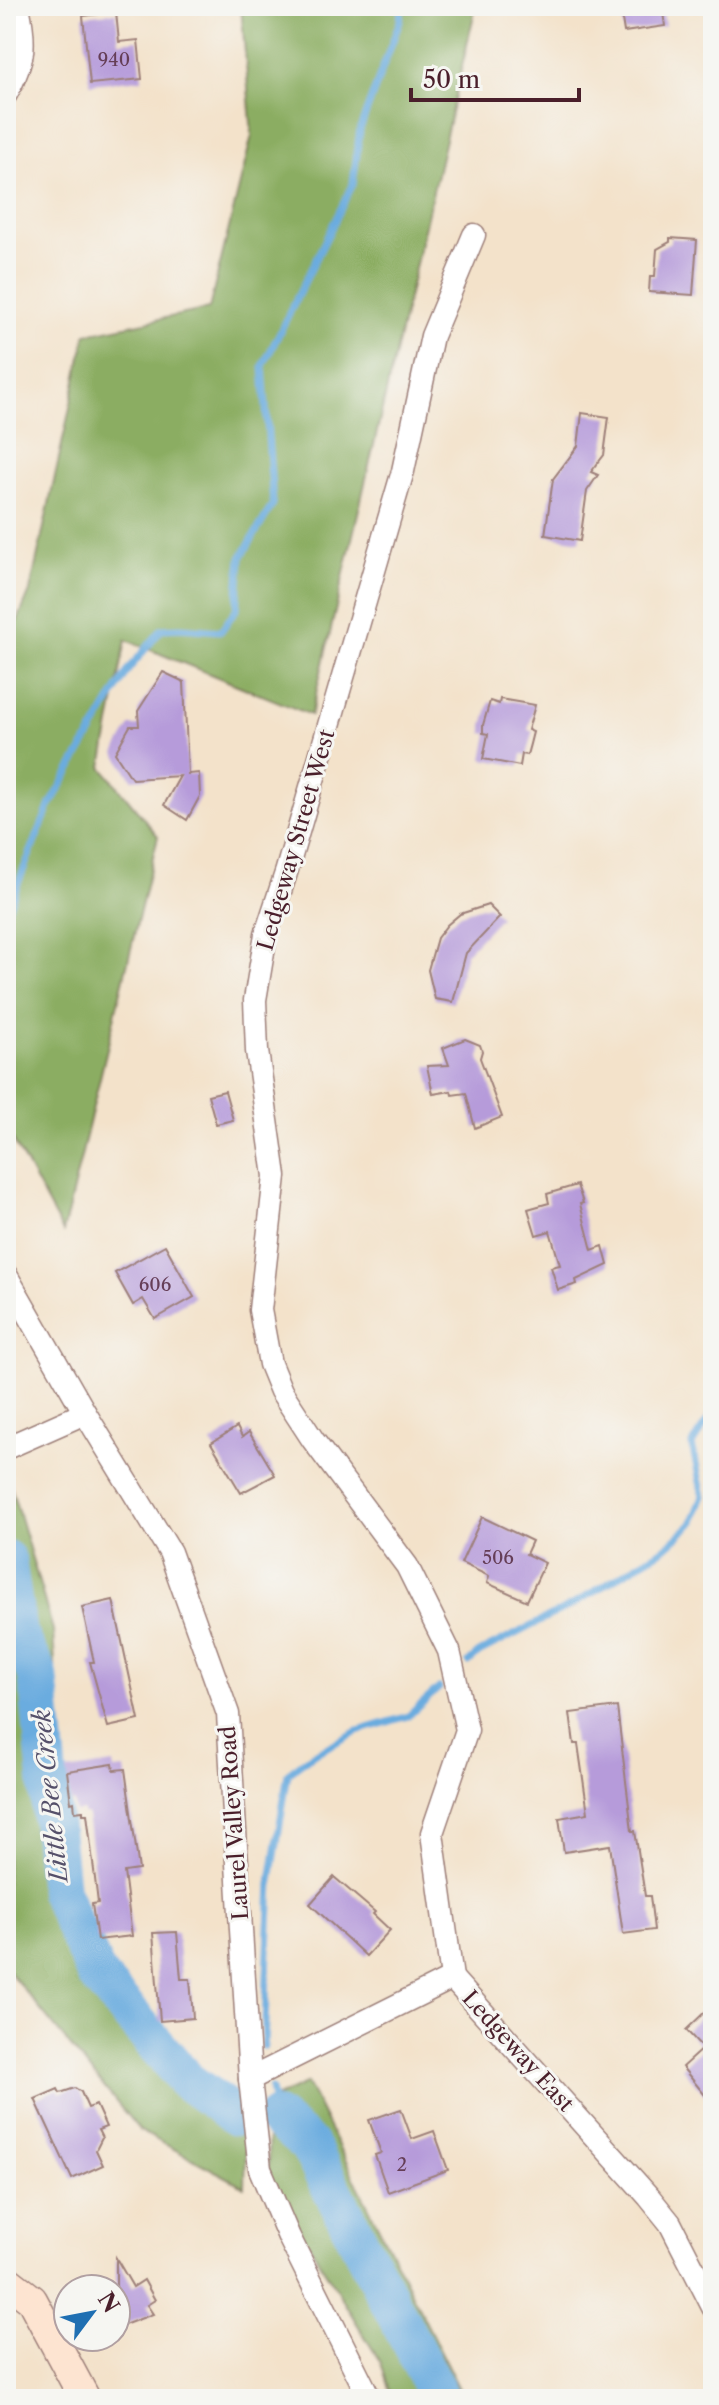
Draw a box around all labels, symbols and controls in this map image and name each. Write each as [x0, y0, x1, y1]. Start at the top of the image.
house number: 940 [98, 49, 130, 71]
scale bar [411, 52, 579, 102]
text: 50 m [423, 65, 480, 94]
street label: Ledgeway Street West [251, 726, 341, 954]
house number: 606 [139, 1274, 171, 1296]
house number: 506 [482, 1547, 514, 1569]
water label: Little Bee Creek [26, 1708, 74, 1886]
street label: Laurel Valley Road [214, 1725, 254, 1921]
street label: Ledgeway East [457, 1985, 580, 2117]
house number: 2 [397, 2154, 407, 2176]
north arrow [52, 2273, 132, 2353]
text: N [92, 2287, 125, 2318]

